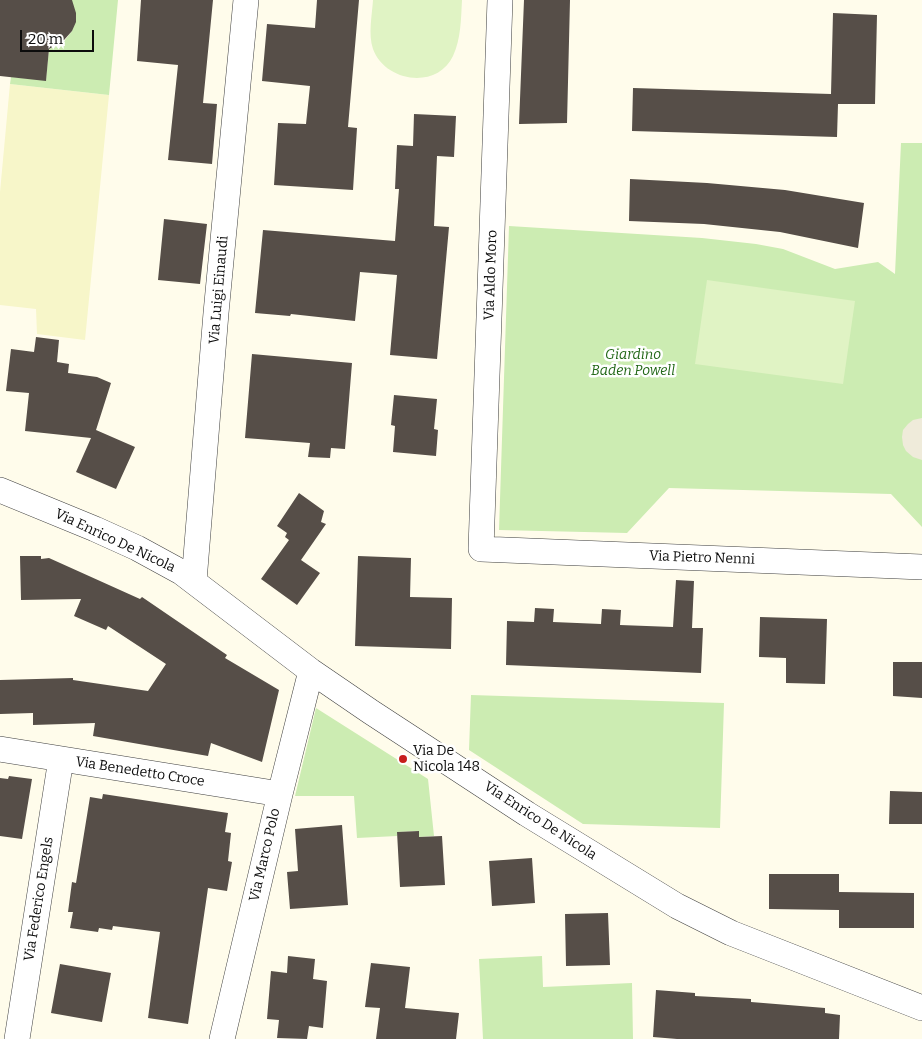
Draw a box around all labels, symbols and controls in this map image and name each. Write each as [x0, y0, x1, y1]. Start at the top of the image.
scale bar [22, 20, 96, 52]
text: 20 m [28, 30, 63, 48]
street label: Via Aldo Moro [481, 229, 501, 321]
street label: Via Luigi Einaudi [206, 235, 232, 345]
park label: Giardino Baden Powell [591, 347, 675, 380]
street label: Via Enrico De Nicola [52, 506, 178, 576]
street label: Via Pietro Nenni [649, 548, 755, 568]
place label: Via De Nicola 148 [413, 743, 480, 776]
marker: Via De Nicola 148 [397, 753, 409, 765]
street label: Via Benedetto Croce [74, 754, 206, 790]
street label: Via Enrico De Nicola [480, 778, 600, 864]
street label: Via Marco Polo [246, 807, 284, 903]
street label: Via Federico Engels [21, 836, 57, 962]

